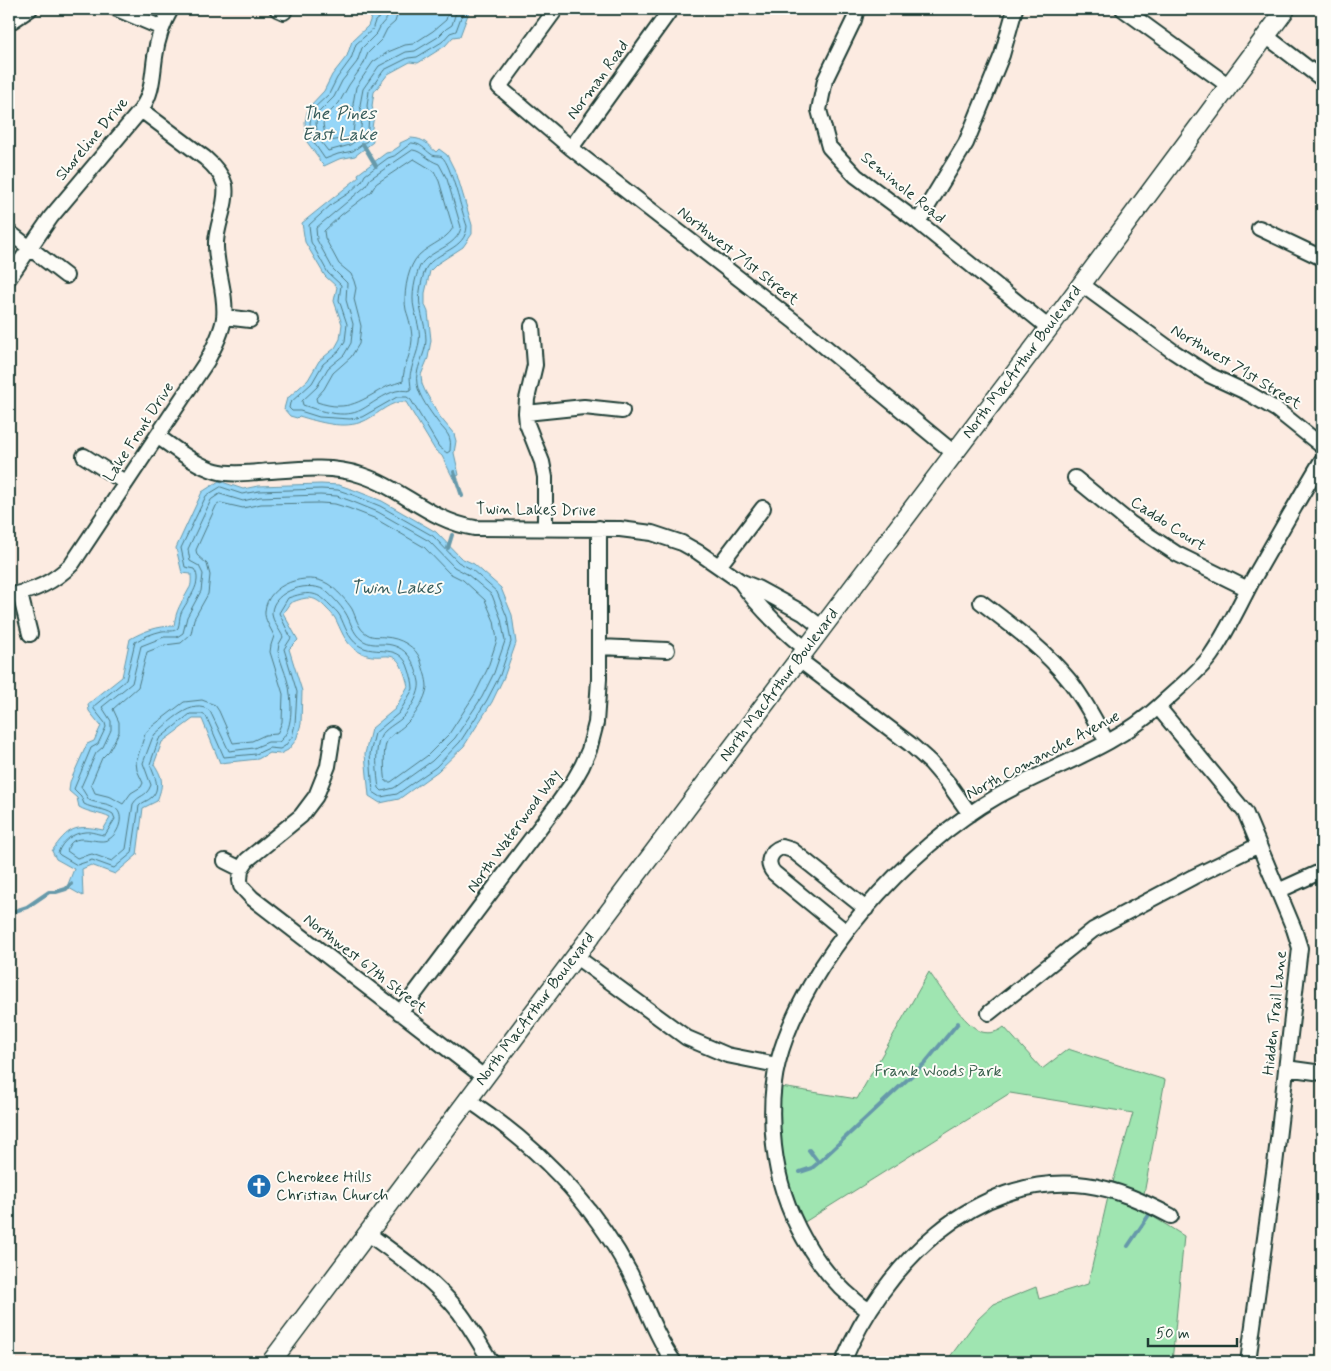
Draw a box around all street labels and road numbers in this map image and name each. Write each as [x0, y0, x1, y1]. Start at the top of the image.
street label: Norman Road [562, 36, 634, 124]
street label: Shoreline Drive [51, 92, 133, 185]
street label: Seminole Road [856, 147, 950, 229]
street label: Northwest 71st Street [673, 202, 804, 311]
street label: North MacArthur Boulevard [957, 281, 1087, 443]
street label: Northwest 71st Street [1167, 320, 1306, 415]
street label: Lake Front Drive [99, 378, 179, 486]
street label: Caddo Court [1126, 492, 1210, 557]
street label: Twin Lakes Drive [476, 498, 596, 522]
street label: North MacArthur Boulevard [714, 604, 844, 766]
street label: North Comanche Avenue [962, 706, 1124, 804]
street label: North Waterwood Way [462, 765, 566, 897]
street label: Northwest 67th Street [299, 909, 432, 1019]
street label: North MacArthur Boulevard [470, 928, 600, 1090]
street label: Hidden Trail Lane [1258, 950, 1292, 1076]

